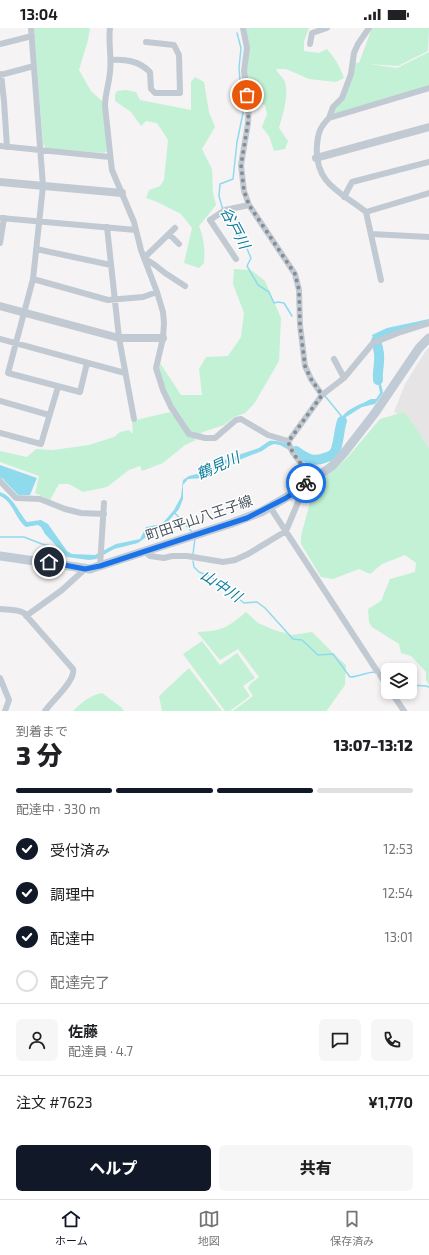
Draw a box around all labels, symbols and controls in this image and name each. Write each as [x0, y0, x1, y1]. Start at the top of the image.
text: 13:04 [20, 5, 58, 23]
pin [230, 78, 264, 112]
icon: bag [236, 84, 258, 106]
water label: 谷戸川 [217, 203, 255, 253]
water label: 鶴見川 [193, 447, 244, 482]
courier [286, 463, 326, 503]
icon: bike [295, 472, 317, 494]
street label: 町田平山八王子線 [143, 491, 255, 544]
pin [32, 545, 66, 579]
icon: home [38, 551, 60, 573]
water label: 山中川 [198, 565, 247, 606]
map controls [381, 663, 417, 699]
button: layers [381, 663, 417, 699]
text: 到着まで [16, 723, 68, 739]
text: 13:07–13:12 [333, 736, 413, 754]
text: 3 分 [16, 739, 62, 770]
text: 配達中 · 330 m [16, 801, 100, 817]
icon: check [16, 838, 38, 860]
text: 受付済み [50, 841, 110, 859]
text: 12:53 [383, 841, 413, 857]
icon: check [16, 882, 38, 904]
text: 調理中 [50, 885, 95, 903]
text: 12:54 [382, 885, 413, 901]
icon: check [16, 926, 38, 948]
text: 配達中 [50, 929, 95, 947]
text: 13:01 [385, 929, 413, 945]
text: 配達完了 [50, 973, 110, 991]
button: person [16, 1019, 58, 1061]
button: chat [319, 1019, 361, 1061]
button: phone [371, 1019, 413, 1061]
text: 佐藤 [68, 1022, 98, 1040]
text: 配達員 · 4.7 [68, 1043, 133, 1059]
text: 注文 #7623 [16, 1093, 93, 1111]
text: ¥1,770 [368, 1093, 413, 1111]
button: ヘルプ [16, 1145, 211, 1191]
button: 共有 [219, 1145, 413, 1191]
tab: ホーム [55, 1208, 88, 1248]
tab: 地図 [198, 1208, 220, 1248]
tab: 保存済み [330, 1208, 374, 1248]

